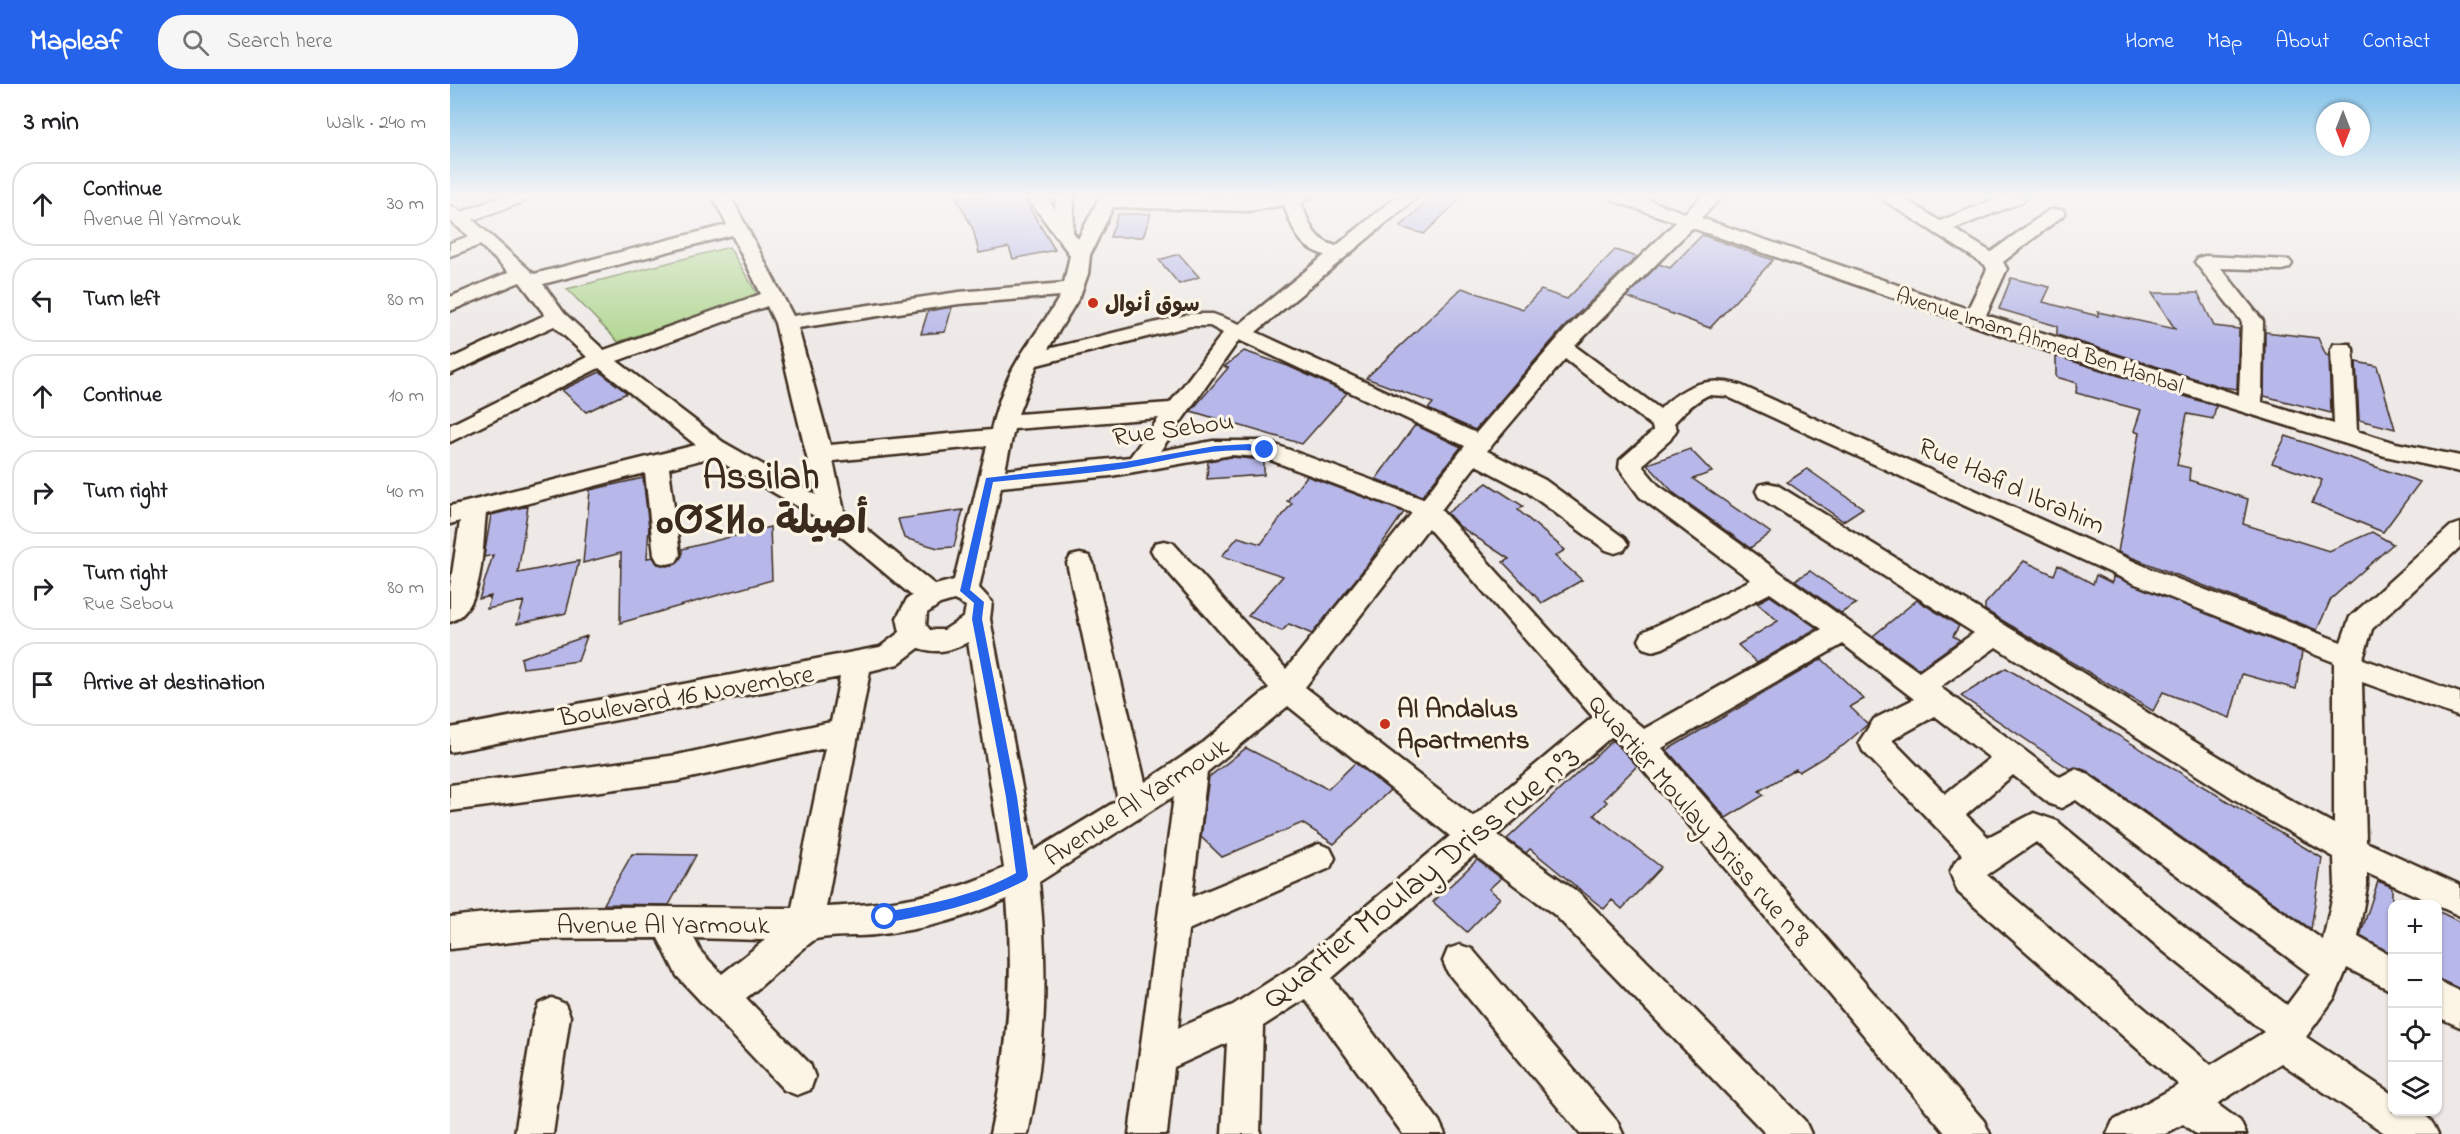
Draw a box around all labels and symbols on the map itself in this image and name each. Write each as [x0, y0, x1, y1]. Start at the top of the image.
north arrow [2316, 102, 2370, 156]
street label: Avenue Imam Ahmed Ben Hanbal [1891, 280, 2187, 403]
place label: سوق أنوال [1105, 290, 1200, 322]
marker: سوق أنوال [1086, 296, 1100, 310]
street label: Rue Sebou [1110, 403, 1237, 458]
street label: Rue Hafid Ibrahim [1911, 429, 2111, 546]
route end [1251, 436, 1277, 462]
district label: Assilah ⴰⵚⵉⵍⴰ أصيلة [655, 450, 868, 552]
street label: Boulevard 16 Novembre [555, 656, 818, 739]
street label: Quartier Moulay Driss rue n°8 [1577, 687, 1819, 957]
place label: Al Andalus Apartments [1397, 691, 1530, 761]
marker: Al Andalus Apartments [1378, 717, 1392, 731]
street label: Avenue Al Yarmouk [1037, 729, 1237, 877]
street label: Quartier Moulay Driss rue n°3 [1253, 735, 1592, 1023]
route start [871, 903, 897, 929]
street label: Avenue Al Yarmouk [557, 907, 770, 946]

